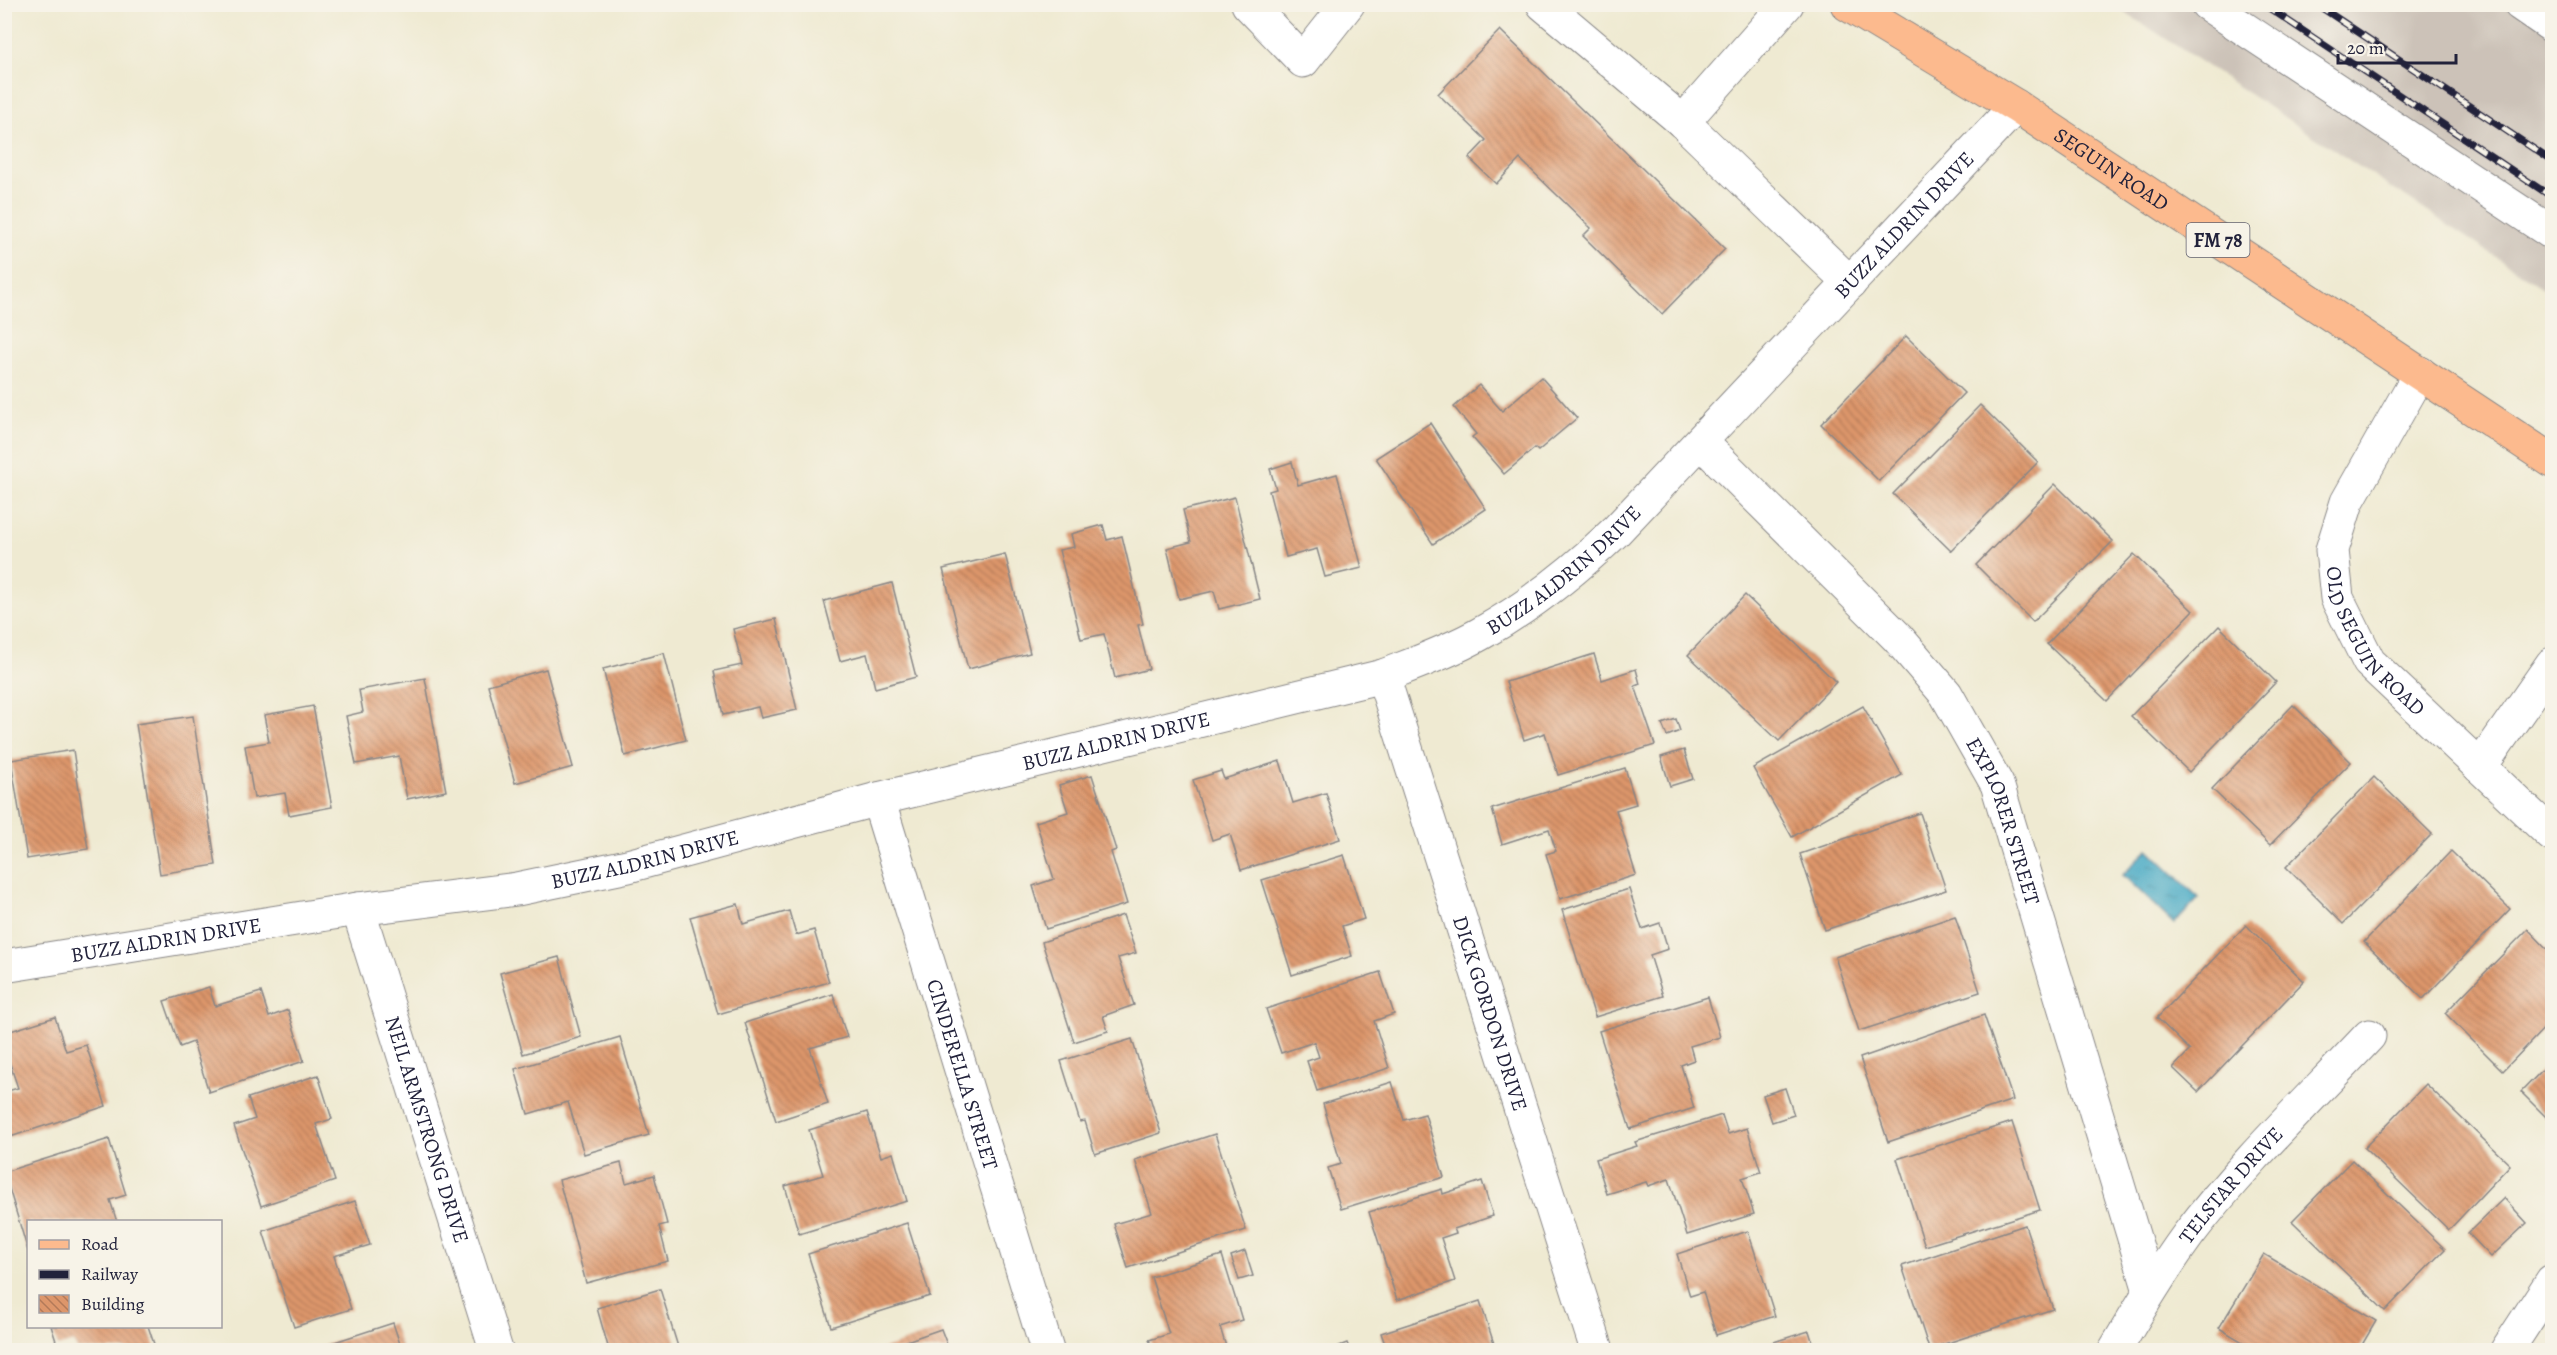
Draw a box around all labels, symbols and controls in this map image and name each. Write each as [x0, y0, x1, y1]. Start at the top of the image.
scale bar [2338, 27, 2456, 65]
text: 20 m [2347, 36, 2384, 60]
street label: SEGUIN ROAD [2049, 121, 2174, 217]
street label: BUZZ ALDRIN DRIVE [1828, 145, 1980, 304]
road number: FM 78 [2186, 223, 2250, 257]
street label: BUZZ ALDRIN DRIVE [1481, 499, 1647, 641]
street label: OLD SEGUIN ROAD [2320, 565, 2431, 722]
street label: BUZZ ALDRIN DRIVE [1019, 705, 1213, 777]
street label: EXPLORER STREET [1959, 732, 2047, 909]
street label: BUZZ ALDRIN DRIVE [548, 823, 742, 896]
street label: BUZZ ALDRIN DRIVE [69, 911, 263, 969]
street label: DICK GORDON DRIVE [1446, 912, 1534, 1115]
street label: CINDERELLA STREET [920, 976, 1005, 1174]
street label: NEIL ARMSTRONG DRIVE [378, 1012, 476, 1246]
street label: TELSTAR DRIVE [2172, 1120, 2289, 1249]
legend [27, 1220, 222, 1328]
text: Road [81, 1232, 119, 1256]
text: Railway [81, 1262, 139, 1286]
text: Building [81, 1292, 145, 1316]

